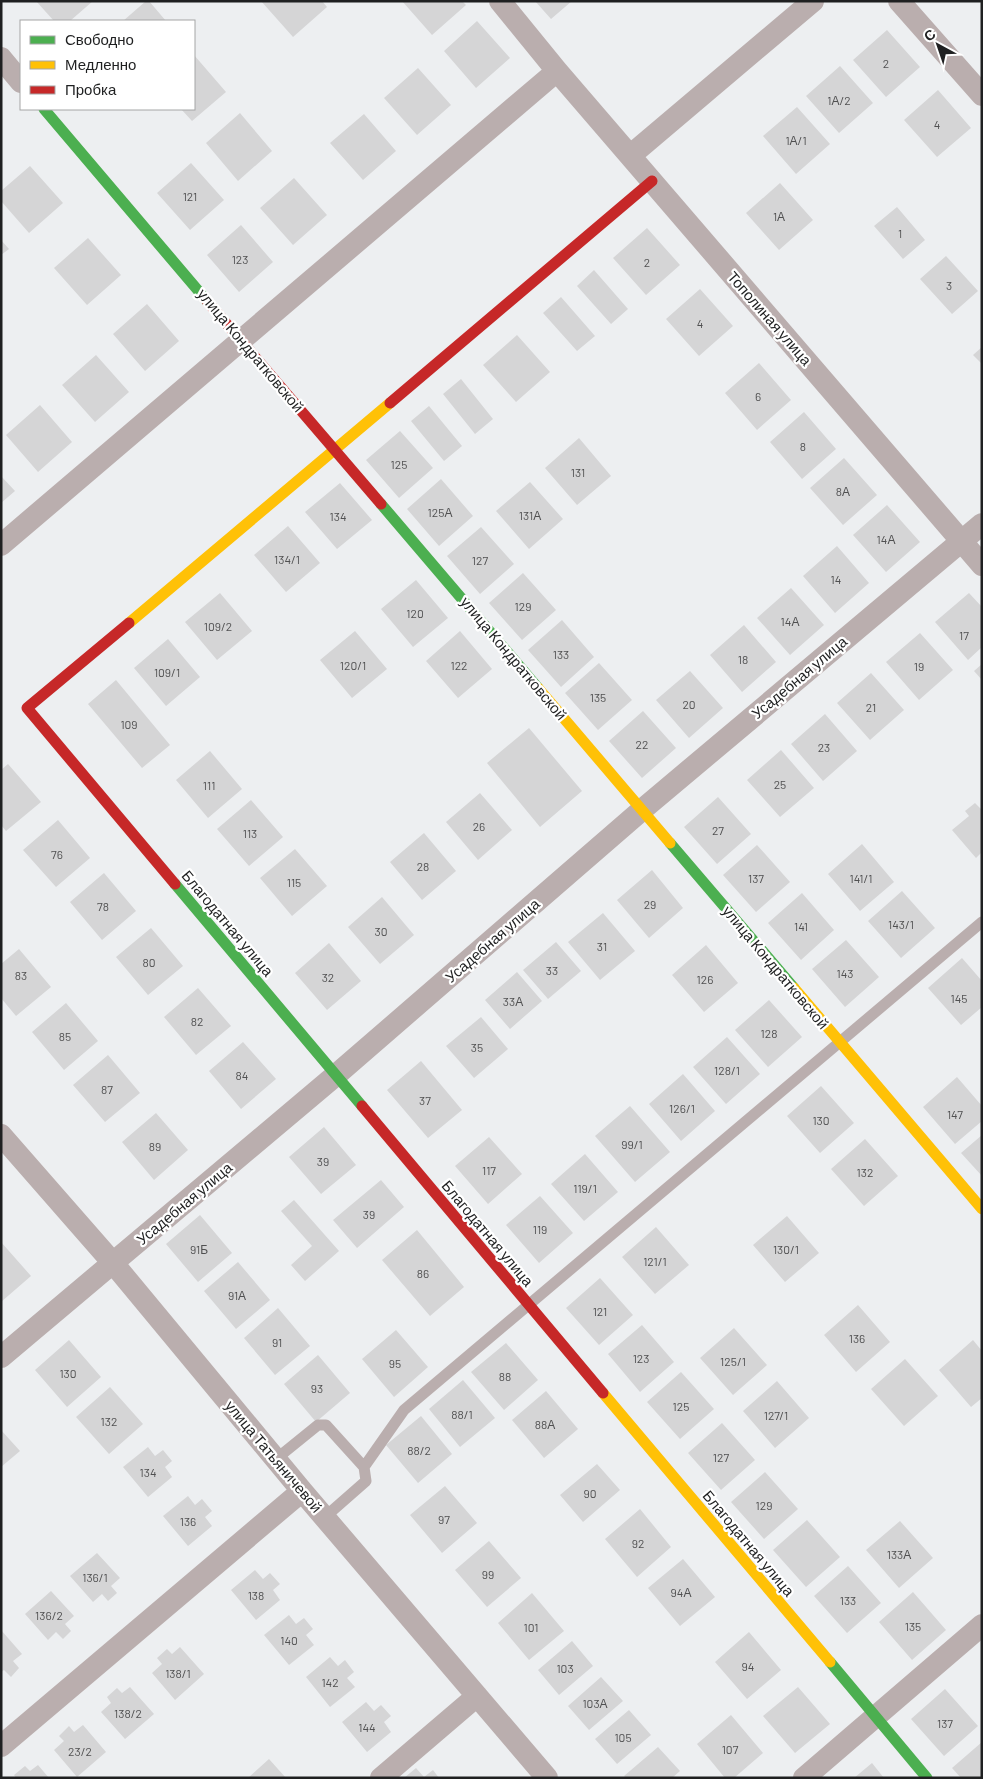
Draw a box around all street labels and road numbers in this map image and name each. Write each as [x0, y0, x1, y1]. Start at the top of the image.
street label: Тополиная улица [724, 267, 816, 369]
street label: улица Кондратковской [194, 285, 308, 415]
street label: улица Кондратковской [457, 593, 571, 723]
street label: Усадебная улица [748, 631, 851, 722]
street label: Благодатная улица [179, 866, 278, 980]
street label: Усадебная улица [441, 894, 543, 986]
street label: улица Кондратковской [719, 902, 833, 1032]
street label: Усадебная улица [133, 1157, 236, 1248]
street label: Благодатная улица [439, 1176, 538, 1290]
street label: улица Татьяничевой [222, 1396, 326, 1516]
street label: Благодатная улица [700, 1486, 799, 1600]

